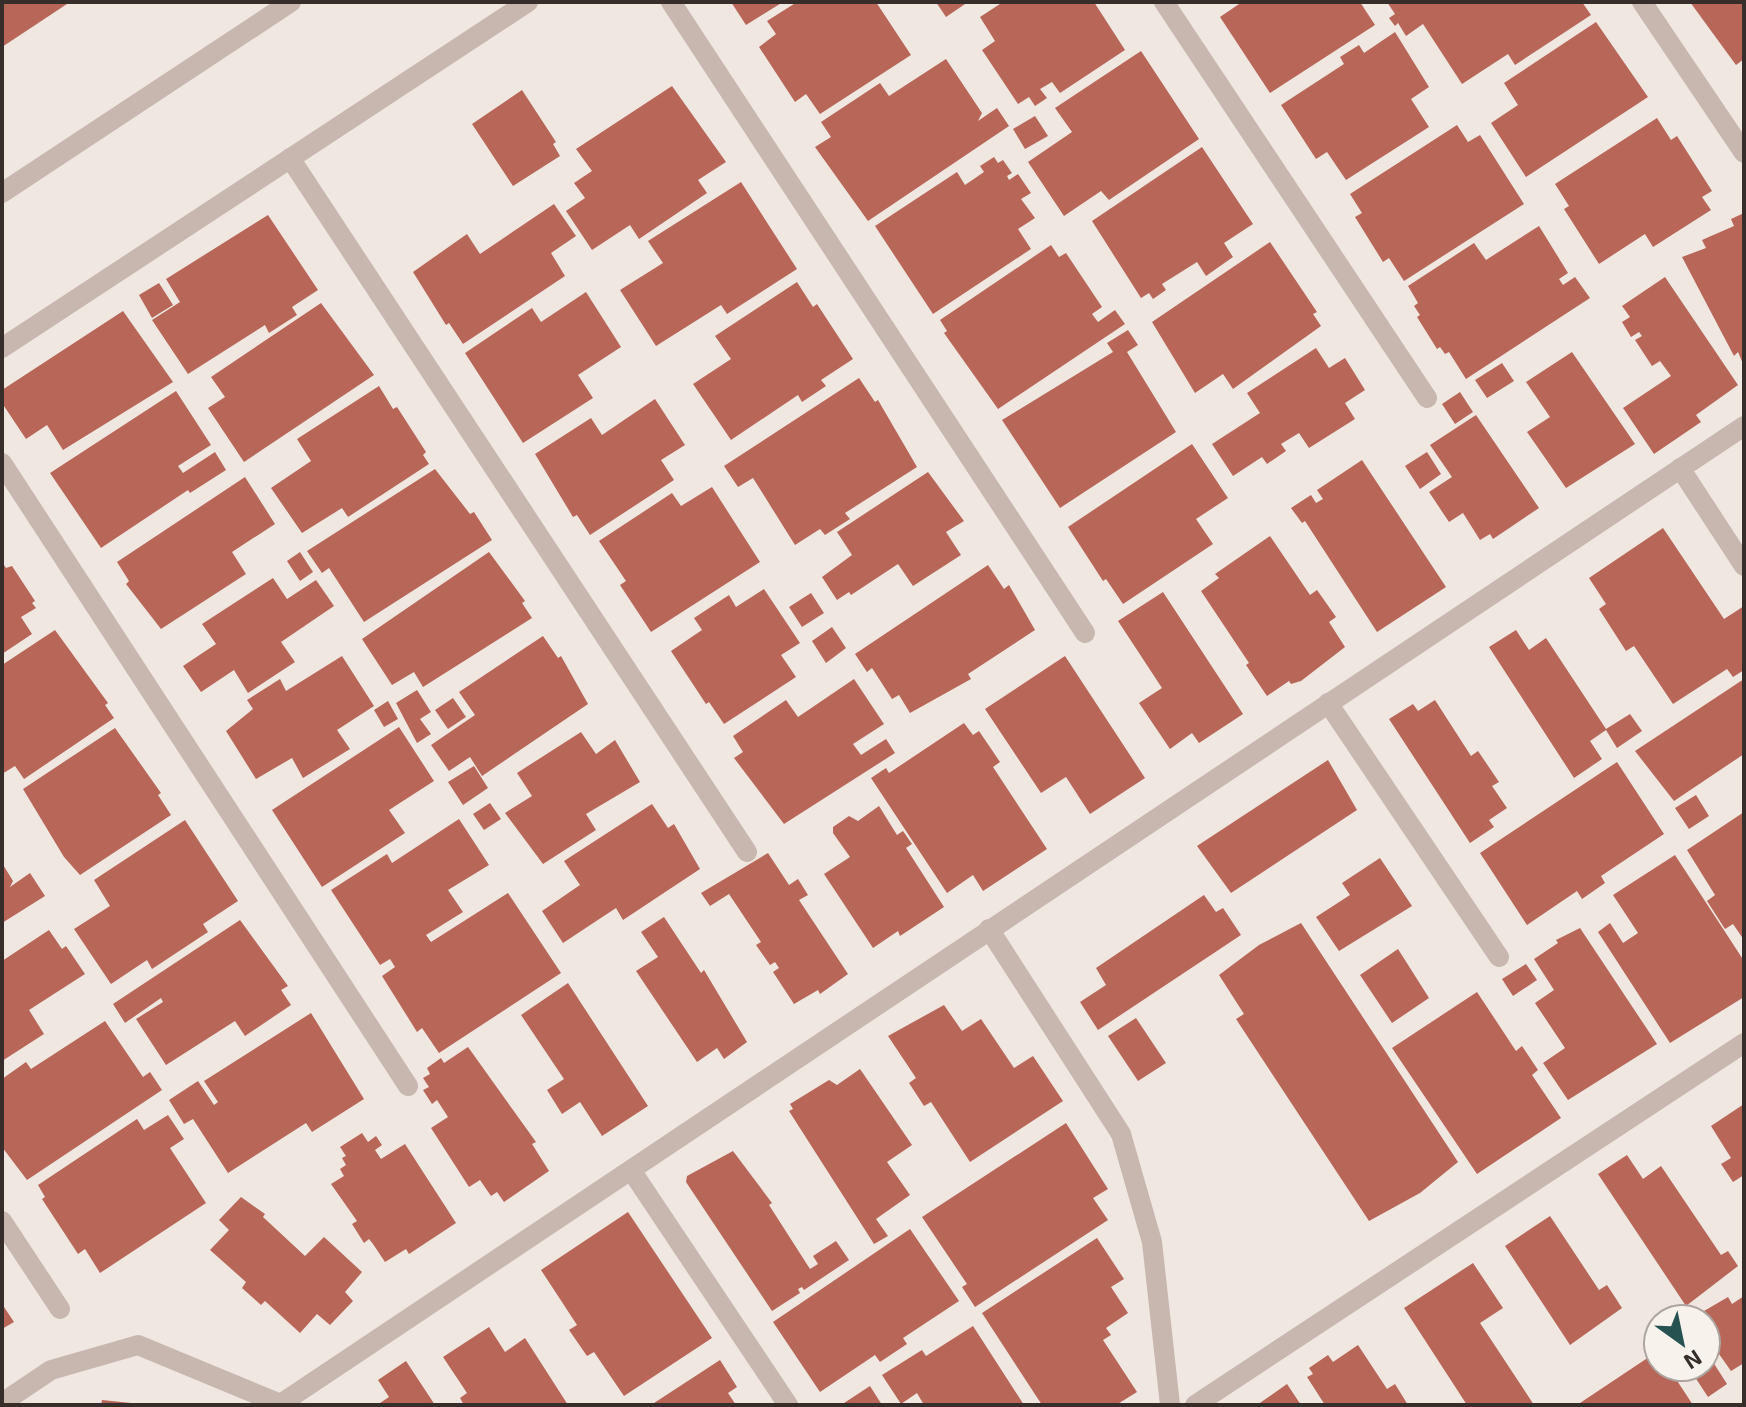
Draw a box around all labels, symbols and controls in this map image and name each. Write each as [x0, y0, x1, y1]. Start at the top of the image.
north arrow [1642, 1303, 1722, 1383]
text: N [1680, 1345, 1707, 1376]

